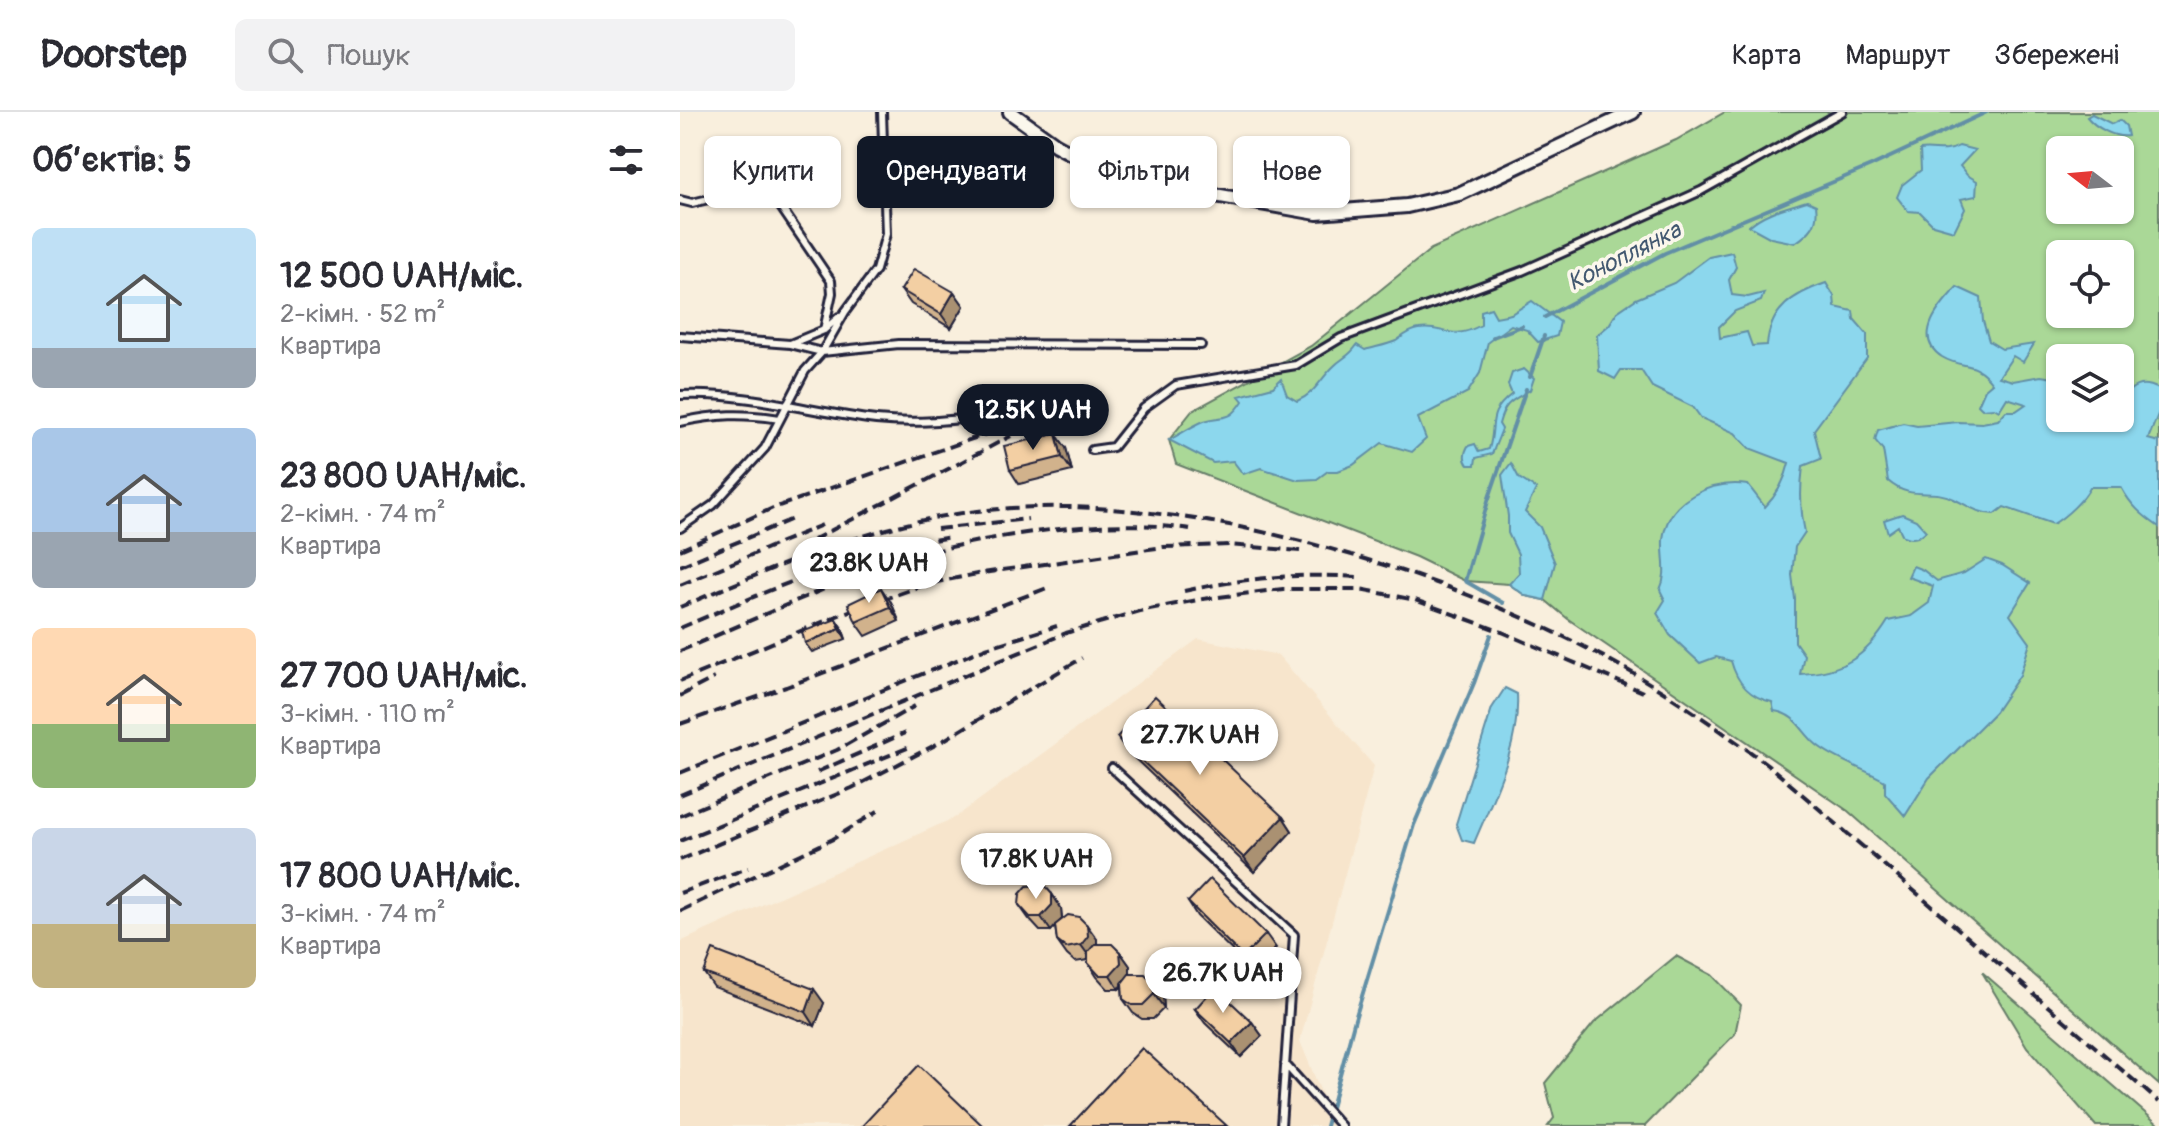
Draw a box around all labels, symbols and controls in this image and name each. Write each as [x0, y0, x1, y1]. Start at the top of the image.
search box [235, 19, 795, 91]
text: Doorstep [40, 31, 187, 79]
icon: search [263, 33, 307, 77]
text: Пошук [327, 37, 411, 74]
text: Карта [1732, 38, 1801, 73]
text: Маршрут [1845, 38, 1951, 73]
text: Збережені [1995, 38, 2119, 73]
chip: Купити [704, 136, 841, 208]
chip: Орендувати [857, 136, 1054, 208]
chip: Фільтри [1070, 136, 1217, 208]
chip: Нове [1233, 136, 1350, 208]
north arrow [2046, 136, 2134, 224]
map controls [2046, 136, 2134, 432]
icon: filters [604, 138, 648, 182]
text: Об’єктів: 5 [32, 139, 192, 182]
water label: Коноплянка [1563, 215, 1687, 297]
button: locate [2046, 240, 2134, 328]
text: 12 500 UAH/міс. [280, 255, 523, 298]
icon: home [96, 260, 192, 356]
text: 2-кімн. · 52 m² [280, 298, 445, 330]
text: Квартира [280, 330, 381, 362]
button: layers [2046, 344, 2134, 432]
pin: 12.5K UAH [941, 384, 1125, 452]
text: 12.5K UAH [975, 394, 1091, 426]
text: 23 800 UAH/міс. [280, 455, 527, 498]
icon: home [96, 460, 192, 556]
text: 2-кімн. · 74 m² [280, 498, 446, 530]
text: Квартира [280, 530, 381, 562]
pin: 23.8K UAH [777, 537, 961, 605]
text: 23.8K UAH [810, 547, 928, 579]
text: 27 700 UAH/міс. [280, 655, 528, 698]
icon: home [96, 660, 192, 756]
text: 3-кімн. · 110 m² [280, 698, 455, 730]
pin: 27.7K UAH [1108, 709, 1292, 777]
text: 27.7K UAH [1140, 719, 1260, 751]
text: Квартира [280, 730, 381, 762]
pin: 17.8K UAH [944, 833, 1128, 901]
text: 17.8K UAH [979, 843, 1093, 875]
text: 17 800 UAH/міс. [280, 855, 521, 898]
icon: home [96, 860, 192, 956]
text: 3-кімн. · 74 m² [280, 898, 446, 930]
text: Квартира [280, 930, 381, 962]
pin: 26.7K UAH [1131, 947, 1315, 1015]
text: 26.7K UAH [1163, 957, 1283, 989]

